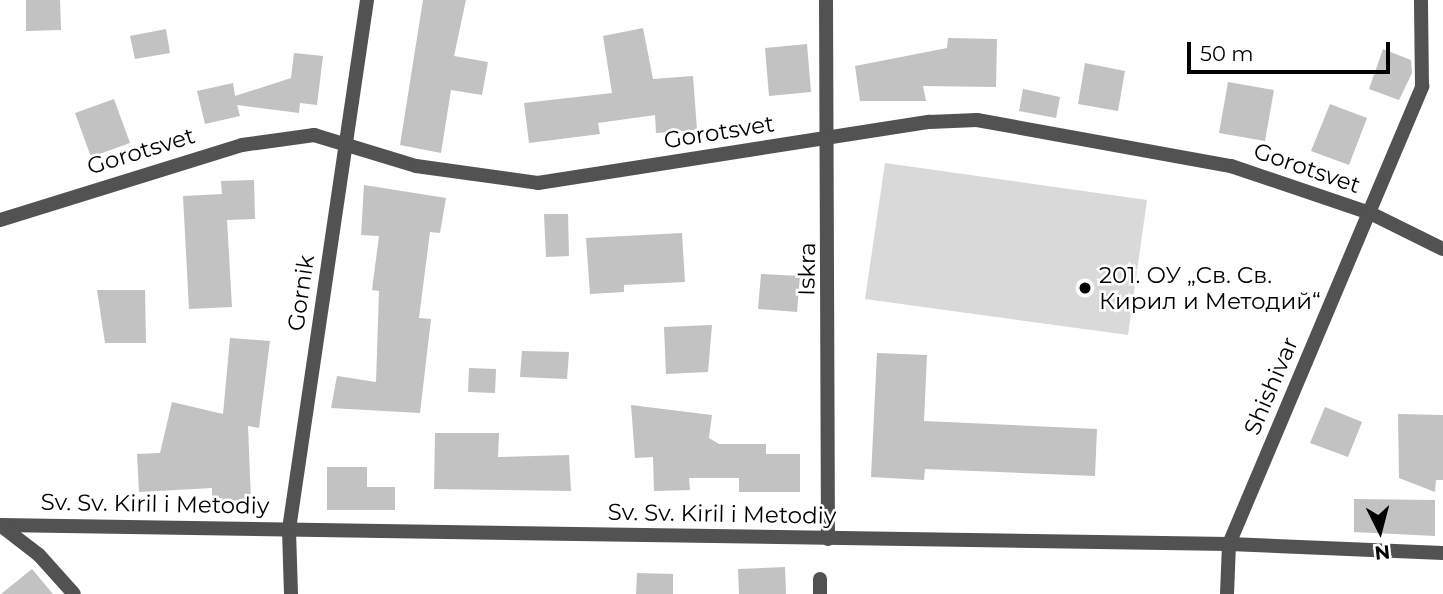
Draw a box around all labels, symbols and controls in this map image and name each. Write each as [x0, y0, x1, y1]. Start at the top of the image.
scale bar [1191, 28, 1394, 72]
text: 50 m [1200, 41, 1254, 66]
street label: Gorotsvet [662, 110, 776, 154]
street label: Gorotsvet [84, 122, 198, 180]
street label: Gorotsvet [1250, 137, 1364, 199]
street label: Iskra [793, 242, 821, 296]
street label: Gornik [282, 253, 320, 333]
place label: 201. ОУ „Св. Св. Кирил и Методий“ [1099, 261, 1321, 315]
marker: 201. ОУ „Св. Св. Кирил и Методий“ [1077, 280, 1093, 296]
street label: Shishivar [1238, 333, 1304, 439]
street label: Sv. Sv. Kiril i Metodiy [41, 488, 269, 520]
north arrow [1345, 496, 1415, 566]
street label: Sv. Sv. Kiril i Metodiy [608, 498, 836, 530]
text: N [1373, 540, 1391, 565]

